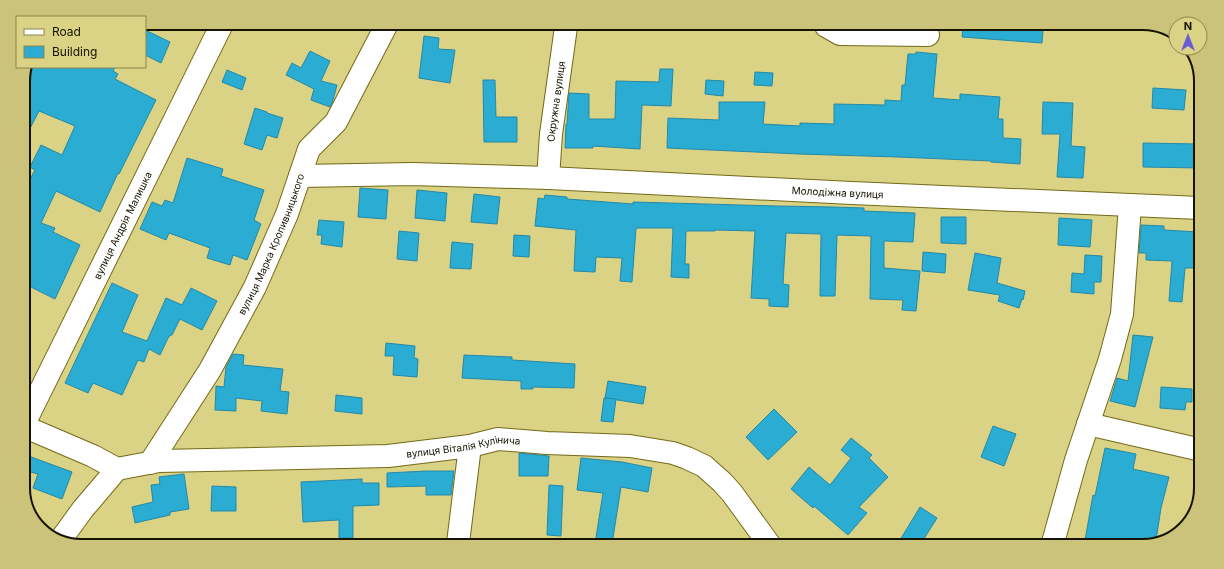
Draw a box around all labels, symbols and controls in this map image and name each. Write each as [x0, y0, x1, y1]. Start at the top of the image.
legend [16, 16, 146, 68]
north arrow [1168, 16, 1208, 56]
text: N [1184, 19, 1192, 33]
text: Road [52, 24, 81, 39]
text: Building [52, 44, 97, 59]
street label: Окружна вулиця [544, 60, 567, 142]
street label: вулиця Андрія Малишка [91, 169, 154, 281]
street label: вулиця Марка Кропивницького [235, 172, 306, 317]
street label: Молодіжна вулиця [791, 184, 884, 200]
street label: вулиця Віталія Кулінича [406, 433, 521, 460]

